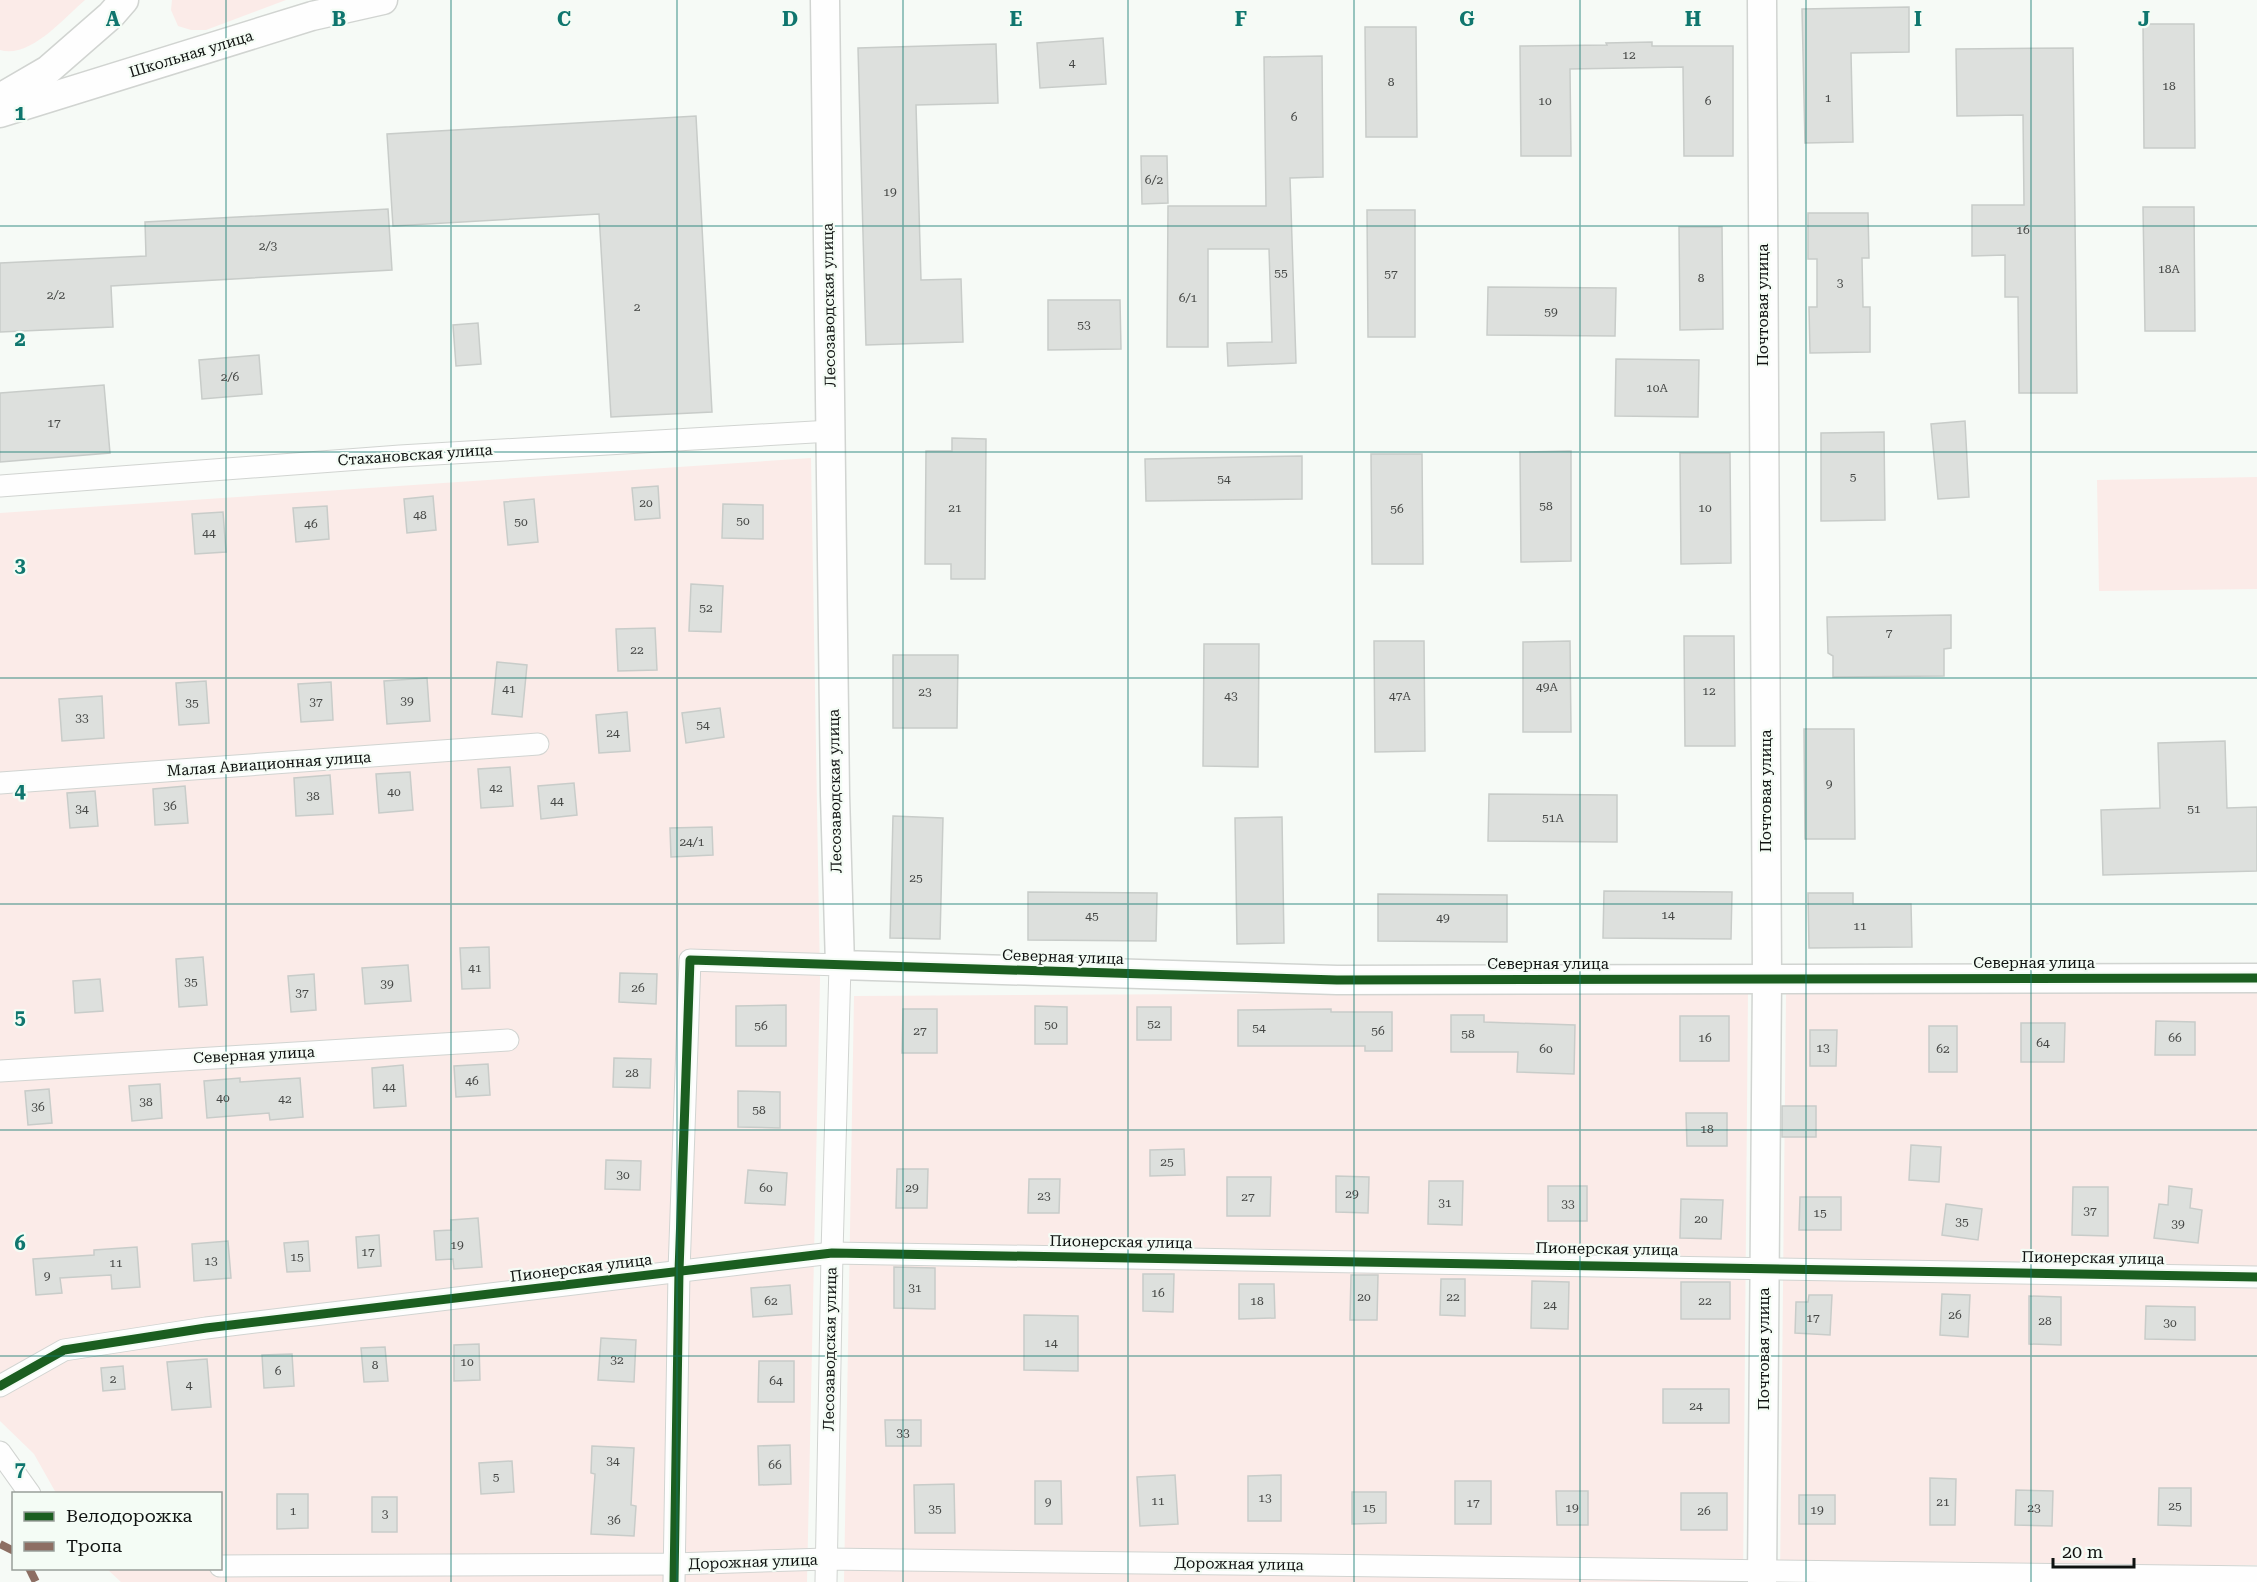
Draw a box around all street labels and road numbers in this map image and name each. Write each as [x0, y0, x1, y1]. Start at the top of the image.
street label: Школьная улица [127, 27, 255, 81]
street label: Лесозаводская улица [819, 223, 839, 387]
street label: Почтовая улица [1754, 244, 1772, 366]
street label: Стахановская улица [337, 441, 493, 469]
street label: Лесозаводская улица [825, 709, 845, 873]
street label: Почтовая улица [1757, 730, 1775, 852]
street label: Малая Авиационная улица [166, 748, 372, 780]
street label: Северная улица [1002, 946, 1124, 968]
street label: Северная улица [1973, 954, 2095, 972]
street label: Северная улица [1487, 955, 1609, 973]
street label: Северная улица [193, 1043, 315, 1067]
street label: Пионерская улица [1049, 1232, 1193, 1252]
street label: Пионерская улица [1535, 1239, 1679, 1259]
street label: Пионерская улица [2021, 1248, 2165, 1268]
street label: Пионерская улица [509, 1250, 653, 1286]
street label: Лесозаводская улица [820, 1267, 840, 1431]
street label: Почтовая улица [1755, 1288, 1773, 1410]
street label: Дорожная улица [688, 1551, 818, 1573]
street label: Дорожная улица [1174, 1554, 1304, 1574]

